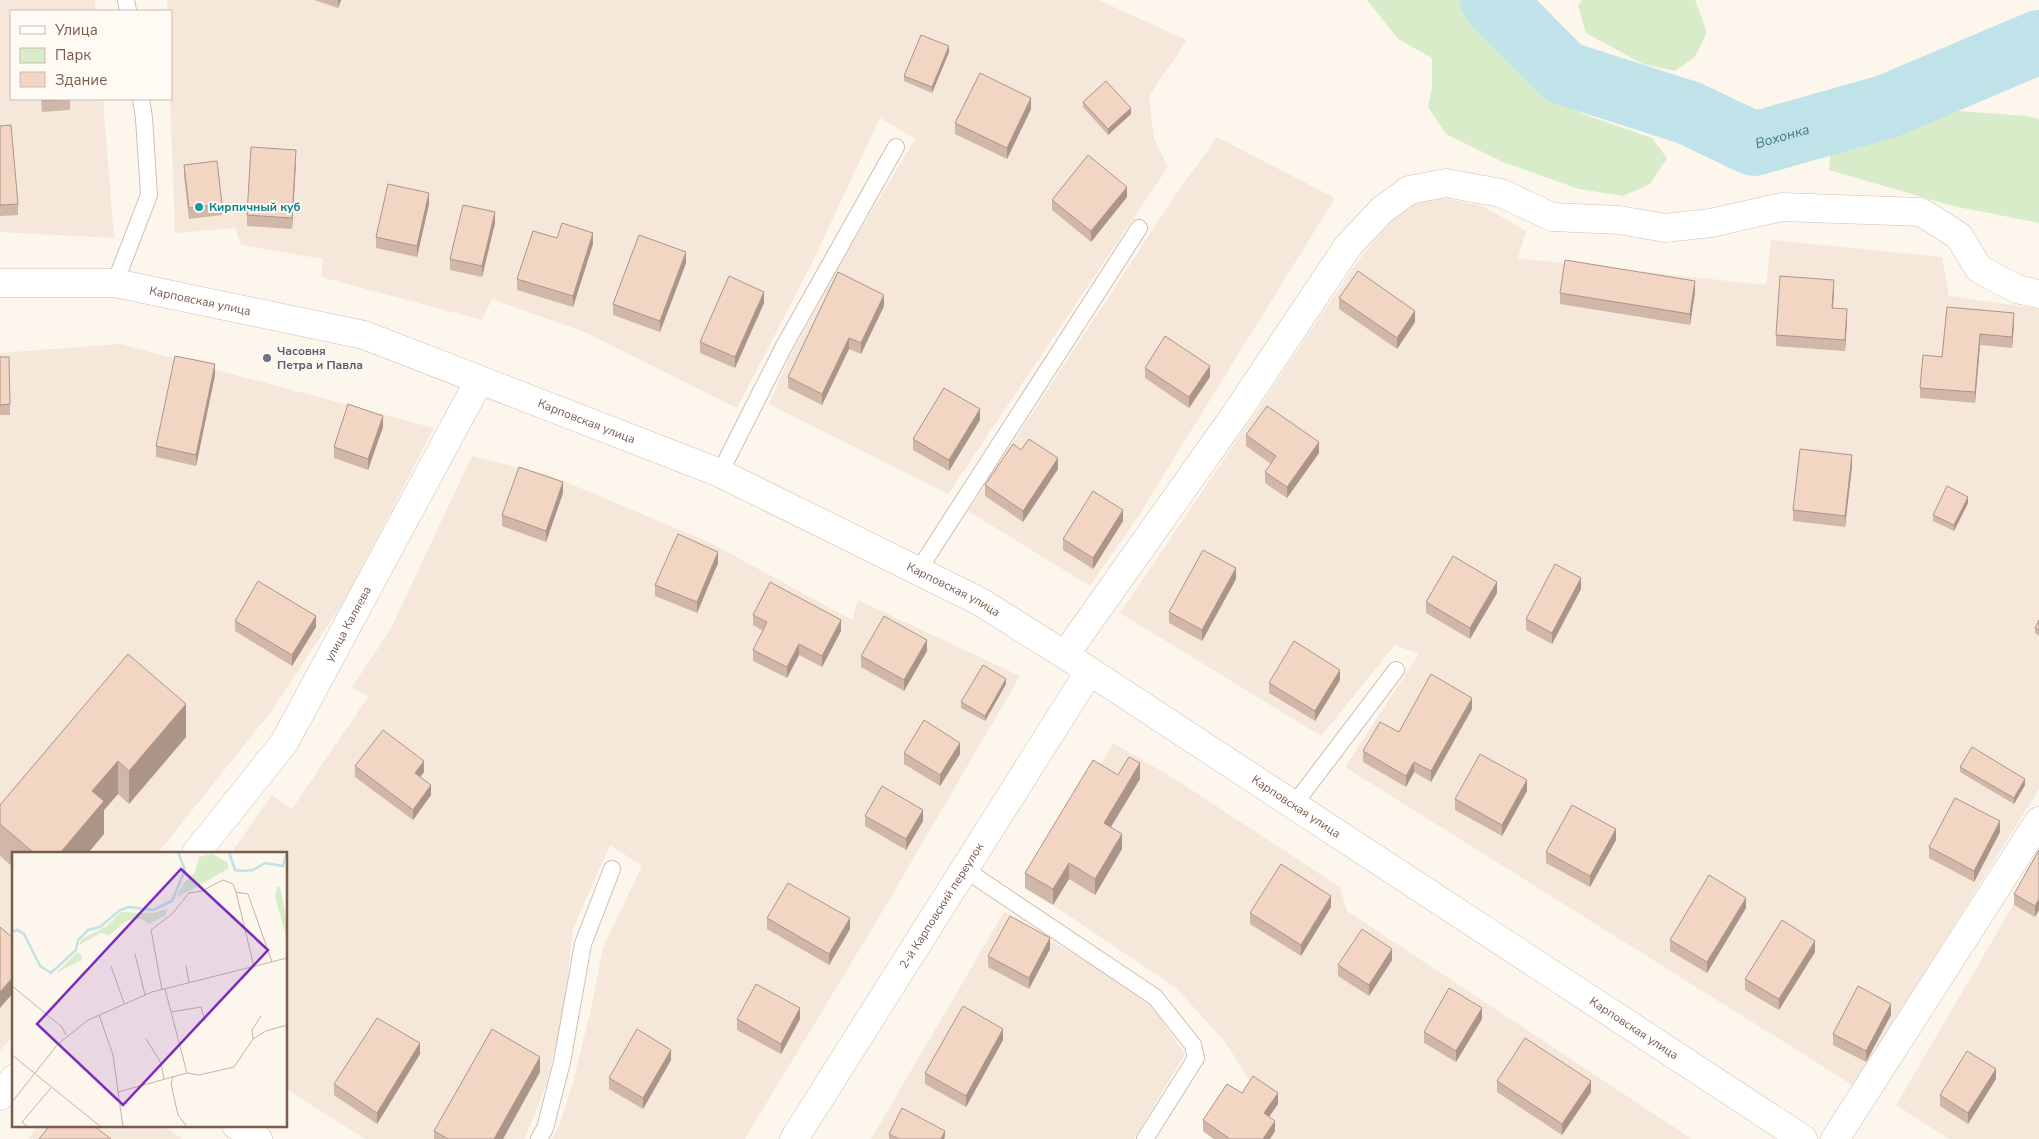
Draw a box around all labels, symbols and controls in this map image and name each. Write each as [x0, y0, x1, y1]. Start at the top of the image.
legend [10, 10, 172, 100]
text: Улица [54, 20, 98, 40]
text: Парк [55, 45, 91, 65]
text: Здание [55, 70, 107, 90]
water label: Вохонка [1753, 119, 1811, 153]
place label: Кирпичный куб [209, 199, 300, 215]
marker: Кирпичный куб [193, 201, 205, 213]
street label: Карповская улица [148, 282, 252, 319]
place label: Часовня Петра и Павла [277, 343, 363, 373]
marker: Часовня Петра и Павла [261, 352, 273, 364]
street label: Карповская улица [535, 395, 638, 447]
street label: Карповская улица [904, 559, 1003, 620]
street label: улица Каляева [321, 583, 375, 665]
street label: Карповская улица [1249, 772, 1344, 842]
street label: 2-й Карповский переулок [896, 839, 988, 972]
inset map [12, 852, 288, 1126]
street label: Карповская улица [1586, 993, 1681, 1063]

